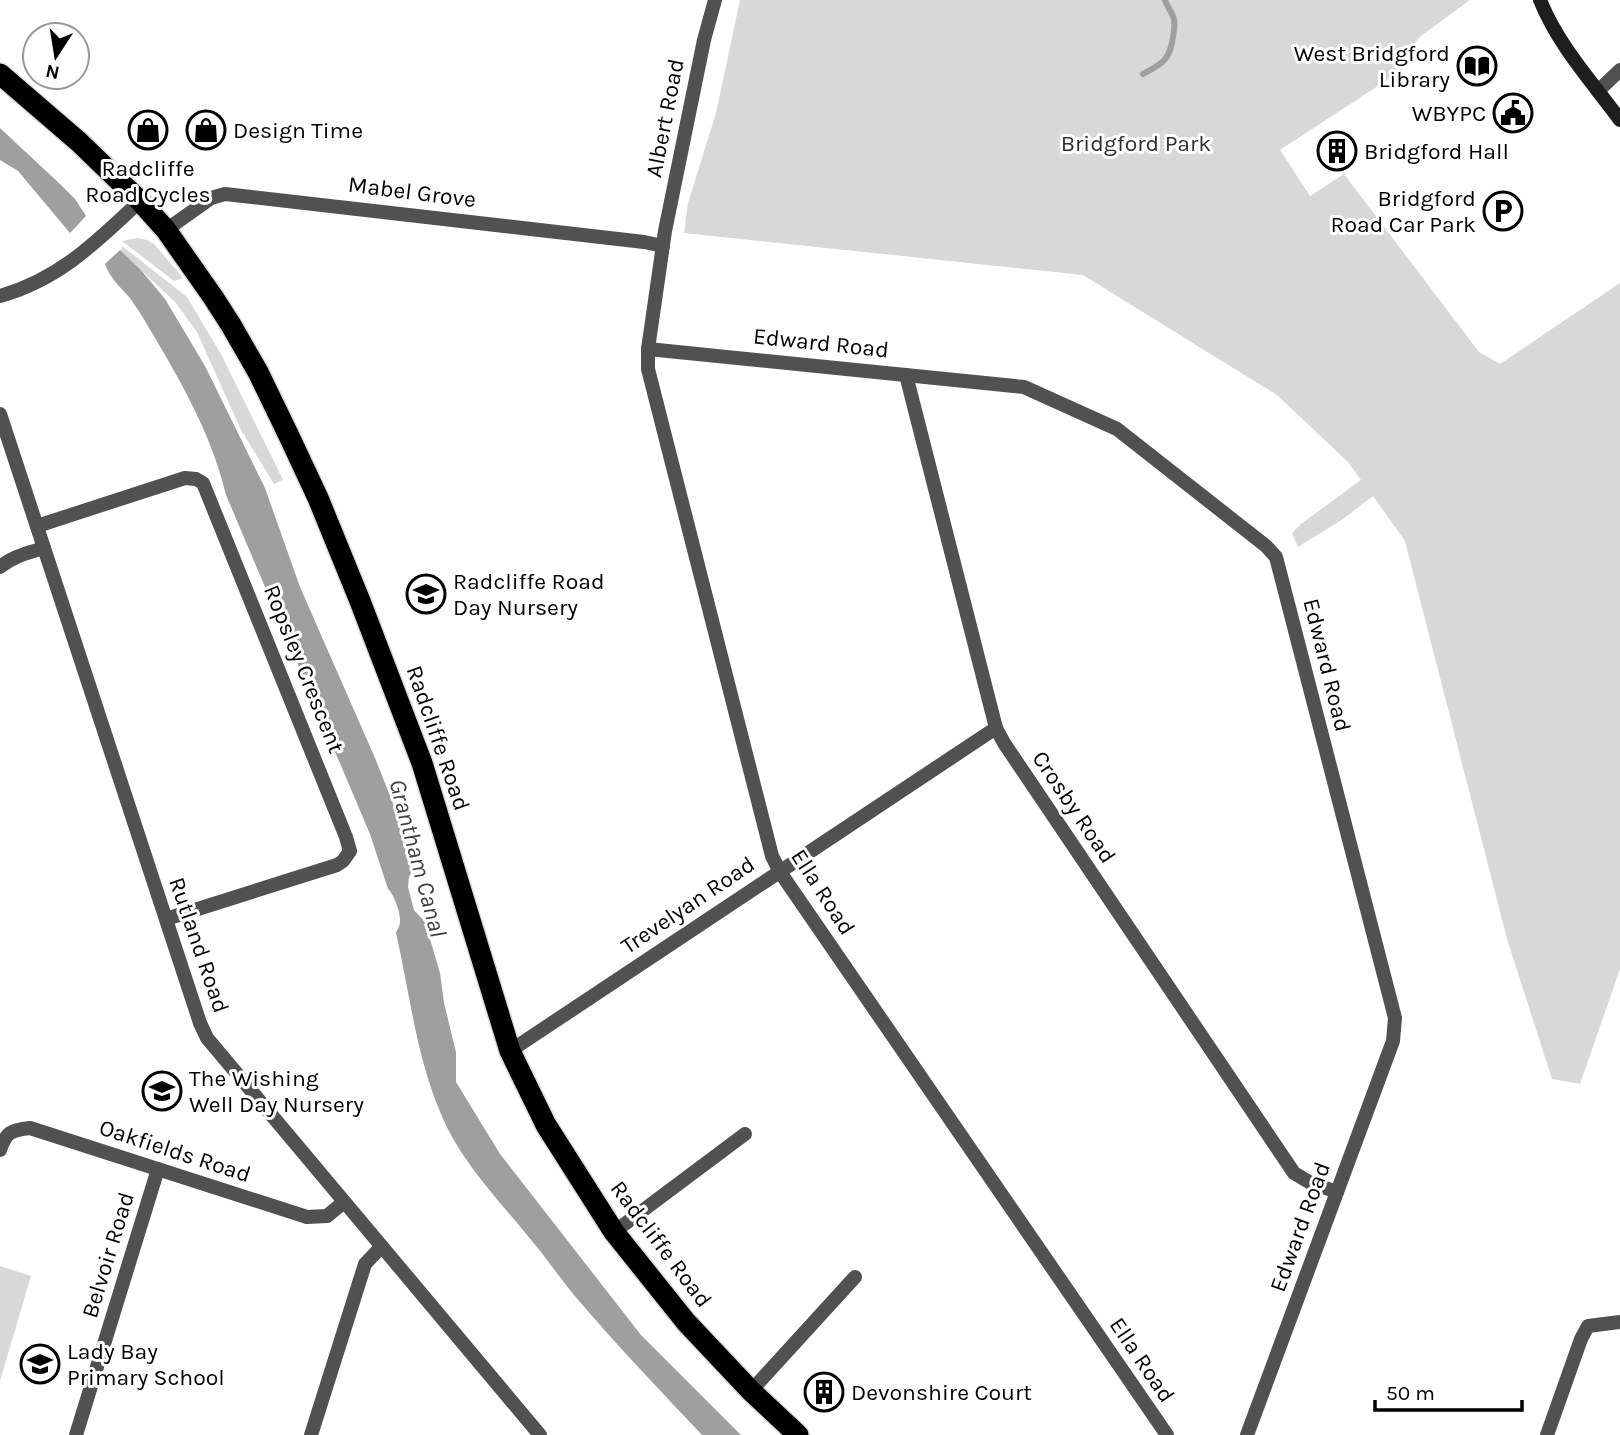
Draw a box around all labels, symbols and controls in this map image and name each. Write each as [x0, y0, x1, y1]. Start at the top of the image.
north arrow [21, 21, 91, 91]
place label: West Bridgford Library [1294, 40, 1450, 93]
library icon: West Bridgford Library [1456, 45, 1498, 87]
street label: Albert Road [640, 56, 690, 180]
text: N [44, 59, 62, 84]
public building icon: WBYPC [1492, 92, 1534, 134]
place label: WBYPC [1412, 100, 1486, 127]
shop icon: Radcliffe Road Cycles [127, 109, 169, 151]
shop icon: Design Time [185, 109, 227, 151]
place label: Design Time [233, 117, 363, 144]
park label: Bridgford Park [1061, 130, 1211, 157]
building icon: Bridgford Hall [1316, 130, 1358, 172]
place label: Bridgford Hall [1364, 138, 1509, 165]
place label: Radcliffe Road Cycles [85, 155, 211, 208]
street label: Mabel Grove [347, 171, 477, 213]
place label: Bridgford Road Car Park [1330, 185, 1476, 238]
parking icon: Bridgford Road Car Park [1482, 190, 1524, 232]
street label: Edward Road [752, 322, 890, 364]
place label: Radcliffe Road Day Nursery [453, 568, 605, 621]
school or university icon: Radcliffe Road Day Nursery [405, 573, 447, 615]
street label: Ropsley Crescent [258, 581, 350, 757]
street label: Edward Road [1297, 596, 1357, 734]
street label: Radcliffe Road [401, 662, 475, 814]
street label: Crosby Road [1027, 746, 1121, 868]
water label: Grantham Canal [383, 776, 453, 940]
street label: Ella Road [785, 844, 861, 940]
street label: Trevelyan Road [616, 850, 760, 960]
street label: Rutland Road [163, 874, 235, 1016]
place label: The Wishing Well Day Nursery [189, 1065, 364, 1118]
school or university icon: The Wishing Well Day Nursery [141, 1070, 183, 1112]
street label: Oakfields Road [96, 1114, 254, 1188]
street label: Edward Road [1264, 1158, 1336, 1296]
street label: Radcliffe Road [605, 1175, 717, 1313]
street label: Belvoir Road [76, 1189, 140, 1321]
street label: Ella Road [1104, 1312, 1180, 1408]
place label: Lady Bay Primary School [67, 1338, 225, 1391]
school or university icon: Lady Bay Primary School [19, 1343, 61, 1385]
scale bar [1375, 1368, 1522, 1412]
building icon: Devonshire Court [803, 1371, 845, 1413]
place label: Devonshire Court [851, 1379, 1032, 1406]
text: 50 m [1386, 1381, 1435, 1405]

